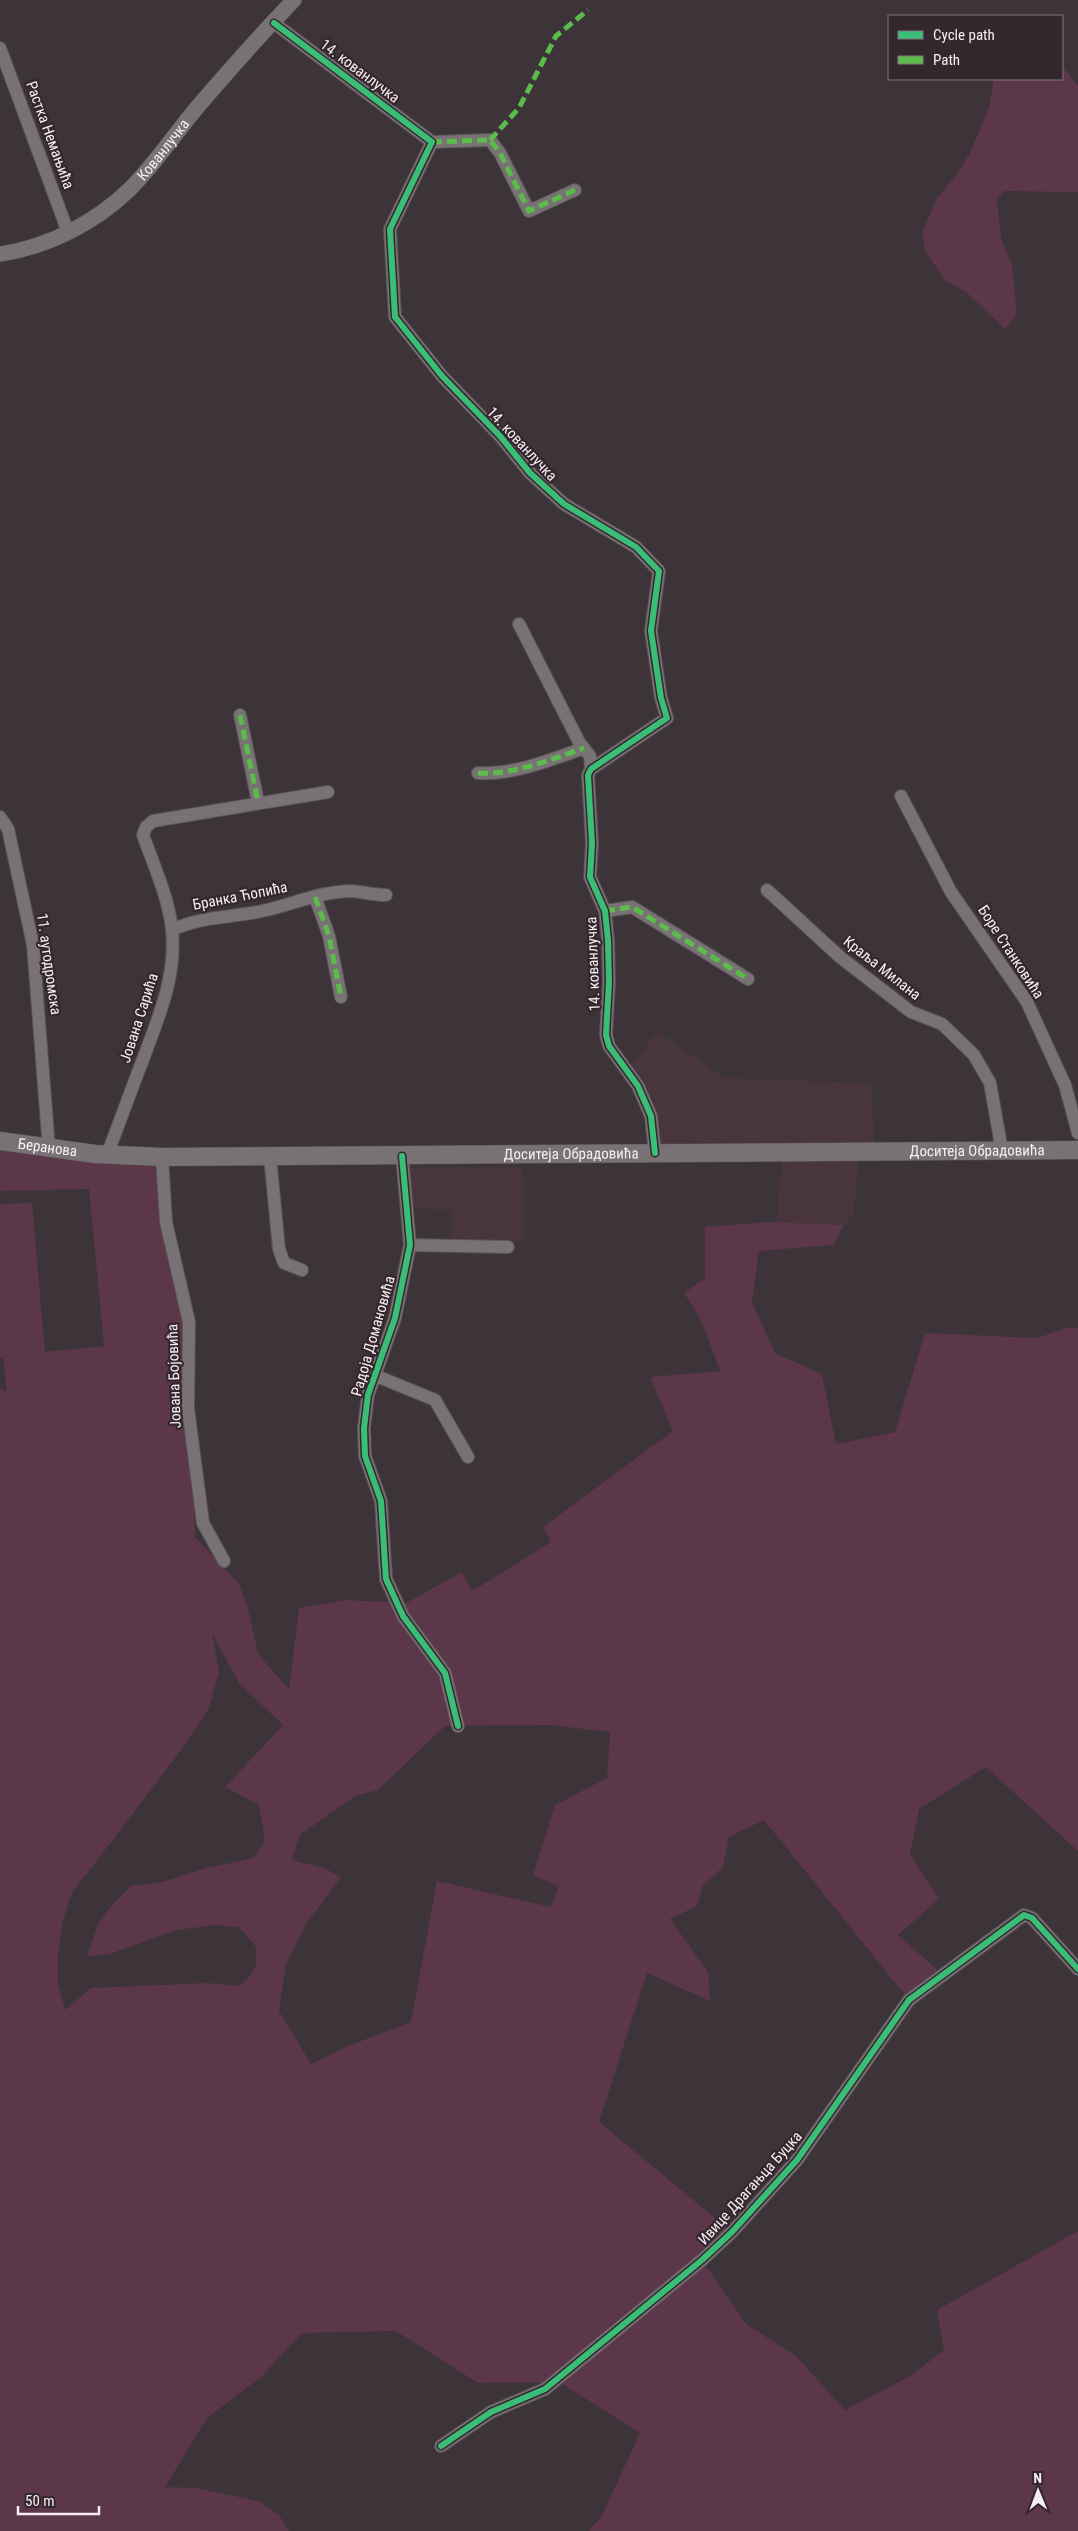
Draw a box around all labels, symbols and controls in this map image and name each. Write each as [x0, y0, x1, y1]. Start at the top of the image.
legend [888, 15, 1063, 80]
text: Cycle path [933, 26, 995, 44]
street label: 14. кованлучка [317, 35, 403, 107]
text: Path [933, 51, 960, 69]
street label: Растка Немањића [22, 79, 78, 191]
street label: Кованлучка [133, 115, 193, 184]
street label: 14. кованлучка [483, 403, 561, 485]
street label: Бранка Ћопића [191, 878, 289, 914]
street label: Боре Станковића [974, 902, 1048, 1002]
street label: 11. аутодромска [33, 912, 65, 1016]
street label: 14. кованлучка [582, 916, 604, 1012]
street label: Краља Милана [840, 932, 924, 1004]
street label: Јована Сарића [116, 971, 162, 1065]
street label: Беранова [17, 1135, 78, 1160]
street label: Доситеја Обрадовића [909, 1141, 1045, 1160]
street label: Доситеја Обрадовића [503, 1144, 639, 1163]
street label: Радоја Домановића [347, 1274, 399, 1398]
street label: Јована Бојовића [163, 1324, 185, 1428]
street label: Ивице Драгањца Буцка [694, 2128, 806, 2248]
north arrow [1013, 2466, 1063, 2516]
text: N [1033, 2470, 1042, 2486]
scale bar [18, 2484, 99, 2516]
text: 50 m [25, 2492, 55, 2510]

